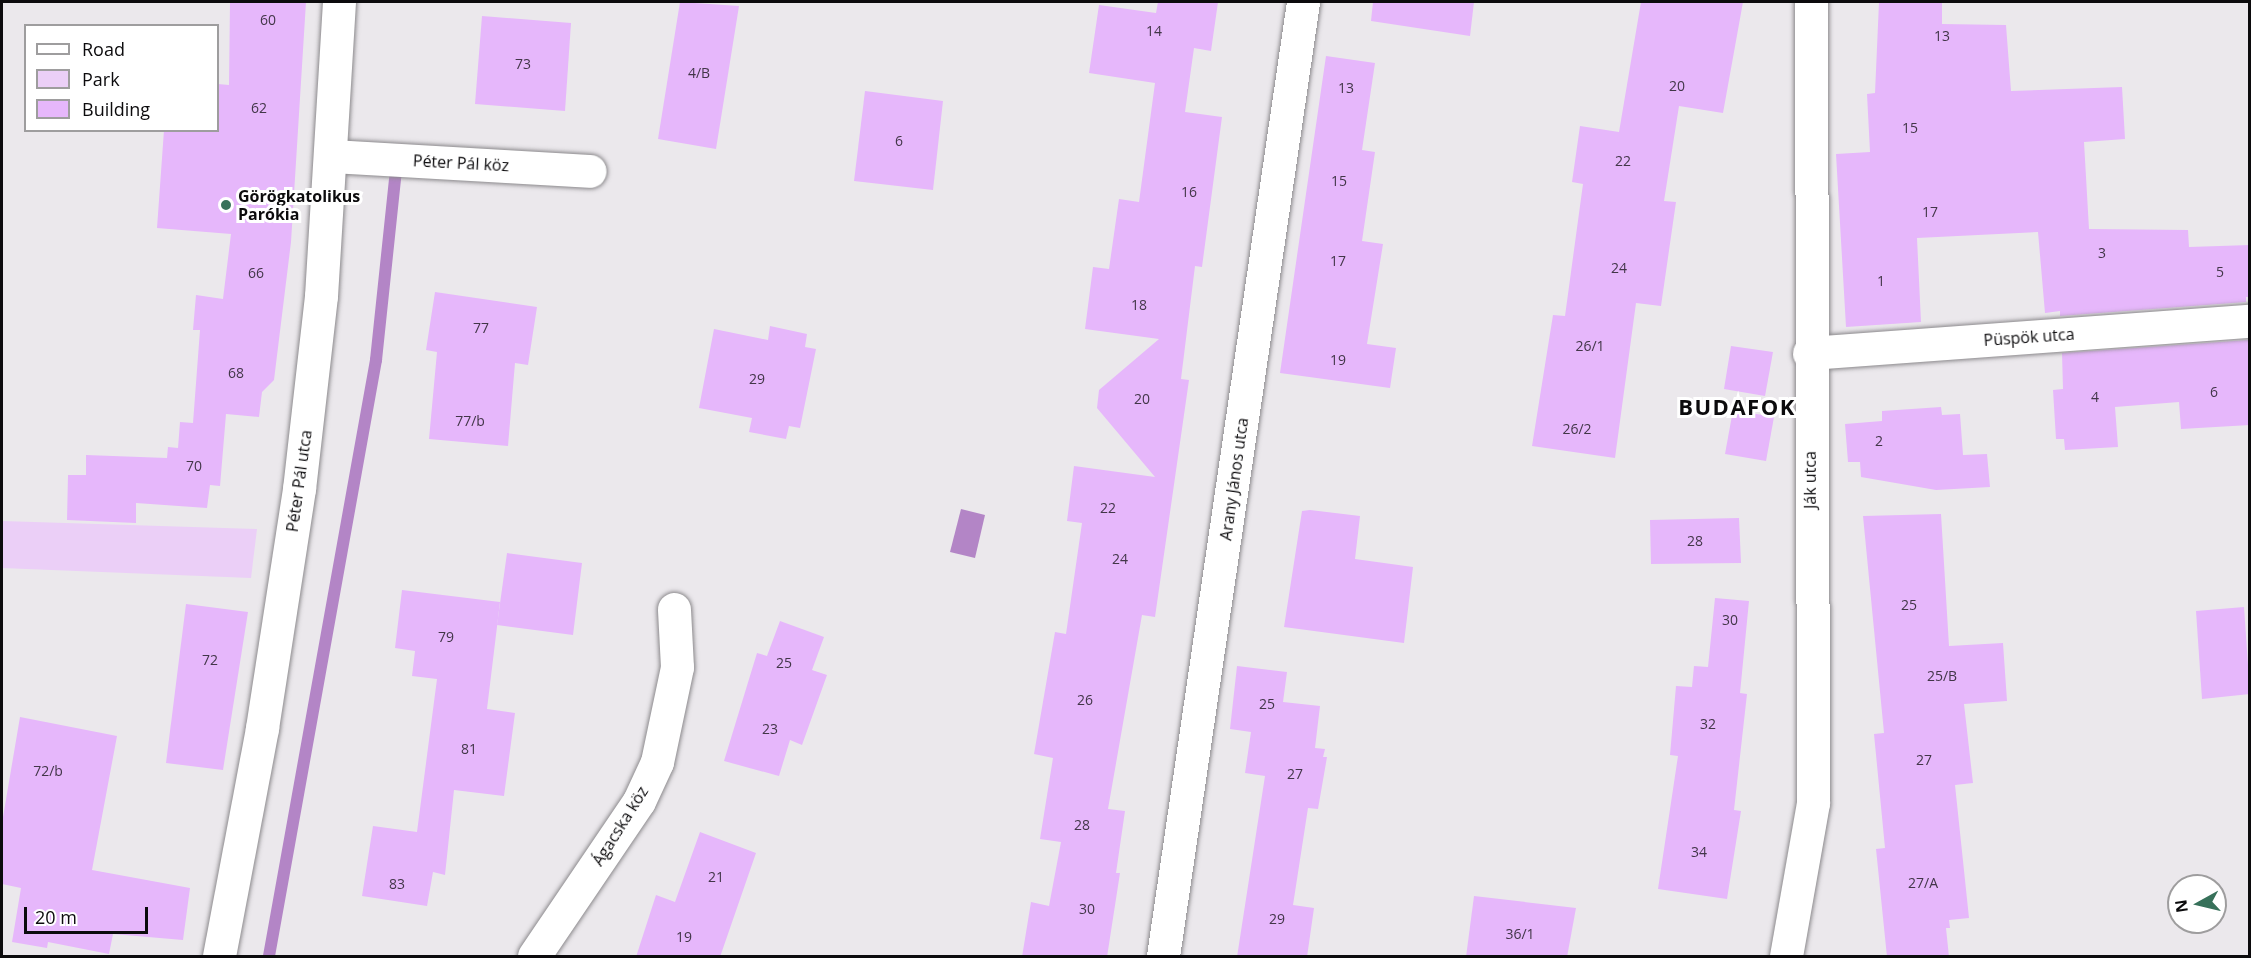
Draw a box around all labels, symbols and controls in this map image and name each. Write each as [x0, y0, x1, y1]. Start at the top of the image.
house number: 60 [260, 12, 276, 28]
house number: 14 [1146, 23, 1162, 39]
legend [24, 24, 219, 132]
house number: 13 [1934, 28, 1950, 44]
text: Road [82, 37, 125, 61]
house number: 73 [515, 56, 531, 72]
house number: 4/B [688, 65, 710, 81]
text: Park [82, 67, 120, 91]
house number: 20 [1669, 78, 1685, 94]
house number: 13 [1338, 80, 1354, 96]
text: Building [82, 97, 150, 121]
house number: 62 [251, 100, 267, 116]
house number: 15 [1902, 120, 1918, 136]
house number: 6 [895, 133, 903, 149]
street label: Péter Pál köz [412, 151, 510, 175]
house number: 22 [1615, 153, 1631, 169]
house number: 15 [1331, 173, 1347, 189]
house number: 16 [1181, 184, 1197, 200]
place label: Görögkatolikus Parókia [238, 186, 360, 224]
marker: Görögkatolikus Parókia [219, 198, 233, 212]
house number: 17 [1922, 204, 1938, 220]
house number: 3 [2098, 245, 2106, 261]
house number: 17 [1330, 253, 1346, 269]
house number: 24 [1611, 260, 1627, 276]
house number: 5 [2216, 264, 2224, 280]
house number: 66 [248, 265, 264, 281]
house number: 1 [1877, 273, 1885, 289]
house number: 18 [1131, 297, 1147, 313]
house number: 77 [473, 320, 489, 336]
street label: Püspök utca [1983, 324, 2075, 350]
house number: 26/1 [1575, 338, 1605, 354]
house number: 19 [1330, 352, 1346, 368]
house number: 68 [228, 365, 244, 381]
house number: 29 [749, 371, 765, 387]
house number: 6 [2210, 384, 2218, 400]
house number: 4 [2091, 389, 2099, 405]
house number: 20 [1134, 391, 1150, 407]
district label: BUDAFOK [1678, 394, 1796, 420]
house number: 77/b [455, 413, 485, 429]
street label: Arany János utca [1216, 416, 1252, 542]
house number: 26/2 [1562, 421, 1592, 437]
street label: Péter Pál utca [282, 429, 316, 533]
house number: 2 [1875, 433, 1883, 449]
street label: Ják utca [1800, 451, 1820, 509]
house number: 70 [186, 458, 202, 474]
house number: 22 [1100, 500, 1116, 516]
house number: 28 [1687, 533, 1703, 549]
house number: 24 [1112, 551, 1128, 567]
house number: 25 [1901, 597, 1917, 613]
house number: 30 [1722, 612, 1738, 628]
house number: 79 [438, 629, 454, 645]
house number: 72 [202, 652, 218, 668]
house number: 25 [776, 655, 792, 671]
house number: 25/B [1927, 668, 1957, 684]
house number: 26 [1077, 692, 1093, 708]
house number: 25 [1259, 696, 1275, 712]
house number: 32 [1700, 716, 1716, 732]
house number: 23 [762, 721, 778, 737]
house number: 81 [461, 741, 477, 757]
house number: 27 [1916, 752, 1932, 768]
house number: 72/b [33, 763, 63, 779]
house number: 27 [1287, 766, 1303, 782]
street label: Ágacska köz [588, 783, 652, 869]
house number: 28 [1074, 817, 1090, 833]
house number: 34 [1691, 844, 1707, 860]
house number: 21 [708, 869, 724, 885]
north arrow [2167, 874, 2227, 934]
house number: 27/A [1908, 875, 1938, 891]
house number: 83 [389, 876, 405, 892]
scale bar [27, 895, 152, 933]
text: N [2169, 898, 2193, 914]
house number: 30 [1079, 901, 1095, 917]
text: 20 m [35, 905, 77, 929]
house number: 29 [1269, 911, 1285, 927]
house number: 36/1 [1505, 926, 1535, 942]
house number: 19 [676, 929, 692, 945]

